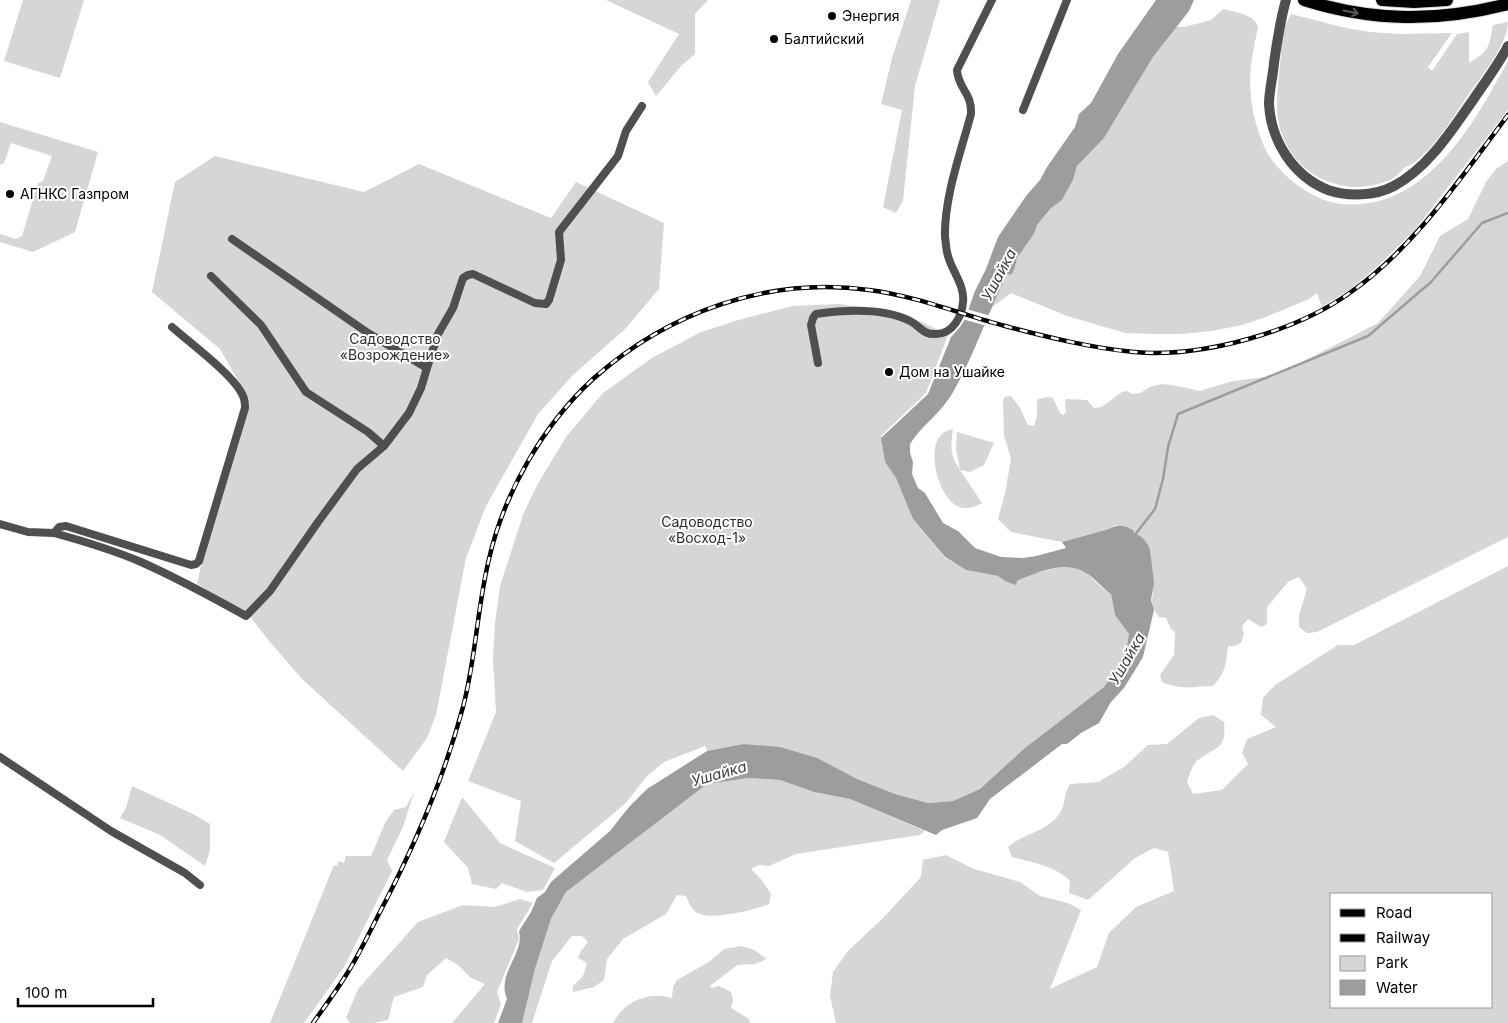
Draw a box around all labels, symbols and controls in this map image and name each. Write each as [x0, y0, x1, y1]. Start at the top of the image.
place label: Энергия [842, 7, 900, 24]
one-way arrow [1343, 8, 1359, 18]
marker: Энергия [826, 10, 838, 22]
place label: Балтийский [784, 30, 864, 47]
marker: Балтийский [768, 33, 780, 45]
place label: АГНКС Газпром [20, 185, 129, 202]
marker: АГНКС Газпром [4, 188, 16, 200]
water label: Ушайка [977, 245, 1020, 304]
park label: Садоводство «Возрождение» [340, 330, 450, 363]
place label: Дом на Ушайке [899, 363, 1005, 380]
marker: Дом на Ушайке [883, 366, 895, 378]
park label: Садоводство «Восход-1» [661, 513, 753, 546]
water label: Ушайка [1104, 629, 1149, 688]
water label: Ушайка [689, 757, 749, 790]
legend [1330, 893, 1493, 1008]
text: Road [1376, 903, 1412, 922]
text: Railway [1376, 928, 1431, 947]
text: Park [1376, 953, 1409, 972]
scale bar [18, 976, 152, 1008]
text: Water [1376, 978, 1418, 997]
text: 100 m [25, 983, 67, 1002]

